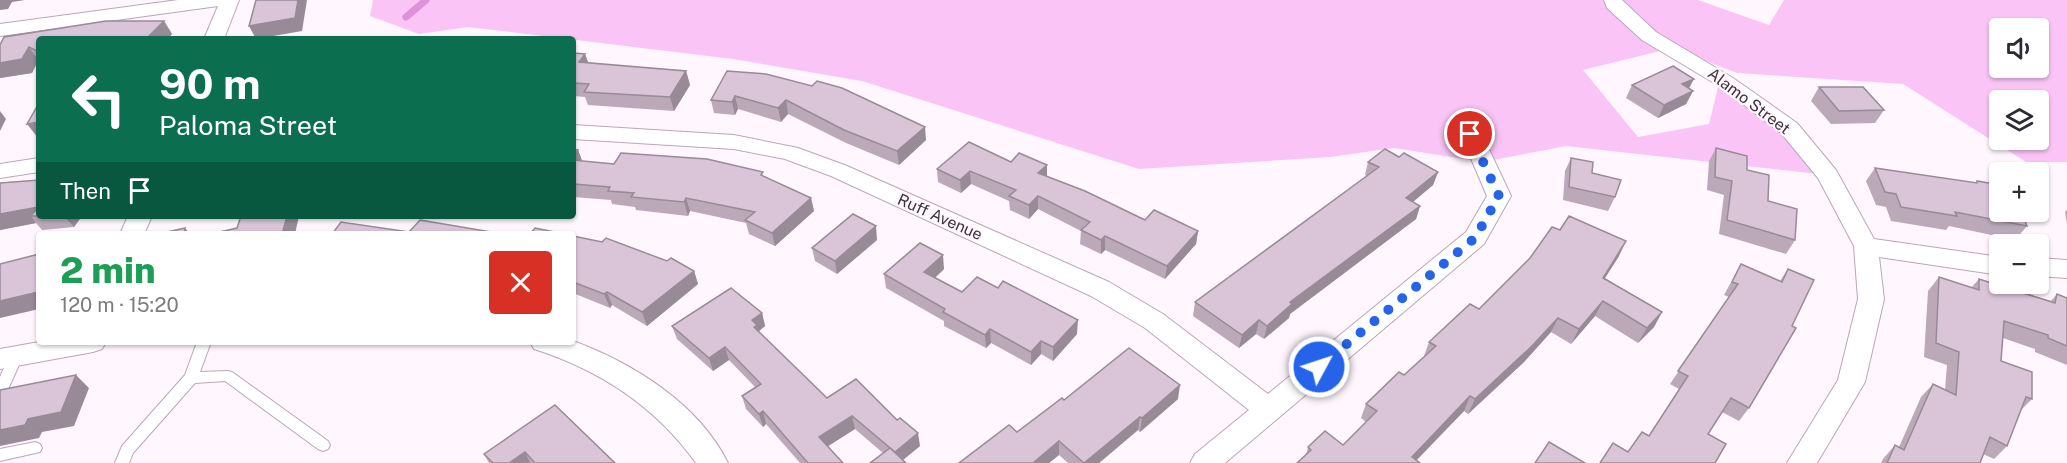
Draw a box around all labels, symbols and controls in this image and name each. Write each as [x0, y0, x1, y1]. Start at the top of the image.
map controls [1989, 18, 2049, 294]
button: sound [1989, 18, 2049, 78]
text: 90 m [159, 59, 261, 108]
icon: left [60, 60, 138, 138]
street label: Alamo Street [1704, 64, 1794, 138]
button: layers [1989, 90, 2049, 150]
pin [1444, 108, 1495, 159]
text: Paloma Street [159, 109, 337, 141]
icon: arrive [1453, 117, 1486, 150]
button: + [1989, 162, 2049, 222]
icon: arrive [123, 174, 156, 207]
text: Then [60, 178, 111, 204]
street label: Ruff Avenue [895, 190, 985, 244]
button: − [1989, 234, 2049, 294]
text: 2 min [60, 249, 156, 291]
button: close [489, 251, 552, 314]
text: 120 m · 15:20 [60, 293, 179, 317]
position arrow [1287, 335, 1351, 399]

